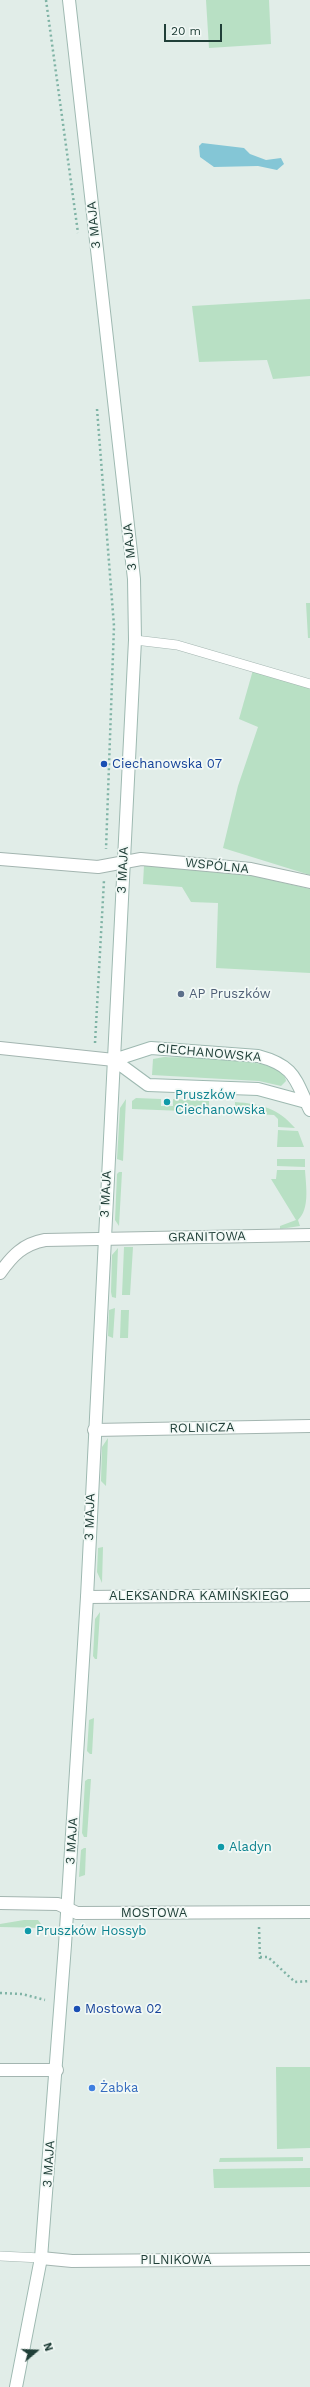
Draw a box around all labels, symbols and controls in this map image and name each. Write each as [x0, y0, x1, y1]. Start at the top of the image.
scale bar [166, 16, 224, 42]
text: 20 m [171, 24, 201, 38]
street label: 3 MAJA [84, 201, 104, 249]
street label: 3 MAJA [120, 523, 140, 571]
place label: Ciechanowska 07 [112, 756, 222, 772]
marker: Ciechanowska 07 [99, 759, 109, 769]
street label: 3 MAJA [114, 846, 132, 894]
street label: WSPÓLNA [184, 855, 250, 877]
place label: AP Pruszków [189, 986, 271, 1002]
marker: AP Pruszków [176, 989, 186, 999]
street label: CIECHANOWSKA [156, 1041, 262, 1065]
place label: Pruszków Ciechanowska [175, 1087, 265, 1118]
marker: Pruszków Ciechanowska [162, 1097, 172, 1107]
street label: 3 MAJA [97, 1170, 115, 1218]
street label: GRANITOWA [168, 1229, 246, 1245]
street label: ROLNICZA [169, 1420, 235, 1436]
street label: 3 MAJA [81, 1493, 99, 1541]
street label: ALEKSANDRA KAMIŃSKIEGO [109, 1588, 289, 1604]
street label: 3 MAJA [63, 1817, 81, 1865]
place label: Aladyn [229, 1839, 272, 1855]
marker: Aladyn [216, 1842, 226, 1852]
street label: MOSTOWA [121, 1905, 187, 1921]
place label: Pruszków Hossyb [36, 1923, 146, 1939]
marker: Pruszków Hossyb [23, 1926, 33, 1936]
place label: Mostowa 02 [85, 2001, 162, 2017]
marker: Mostowa 02 [72, 2004, 82, 2014]
place label: Żabka [100, 2080, 138, 2096]
marker: Żabka [87, 2083, 97, 2093]
street label: 3 MAJA [40, 2140, 58, 2188]
street label: PILNIKOWA [140, 2252, 212, 2268]
north arrow [16, 2331, 56, 2371]
text: N [40, 2341, 55, 2353]

